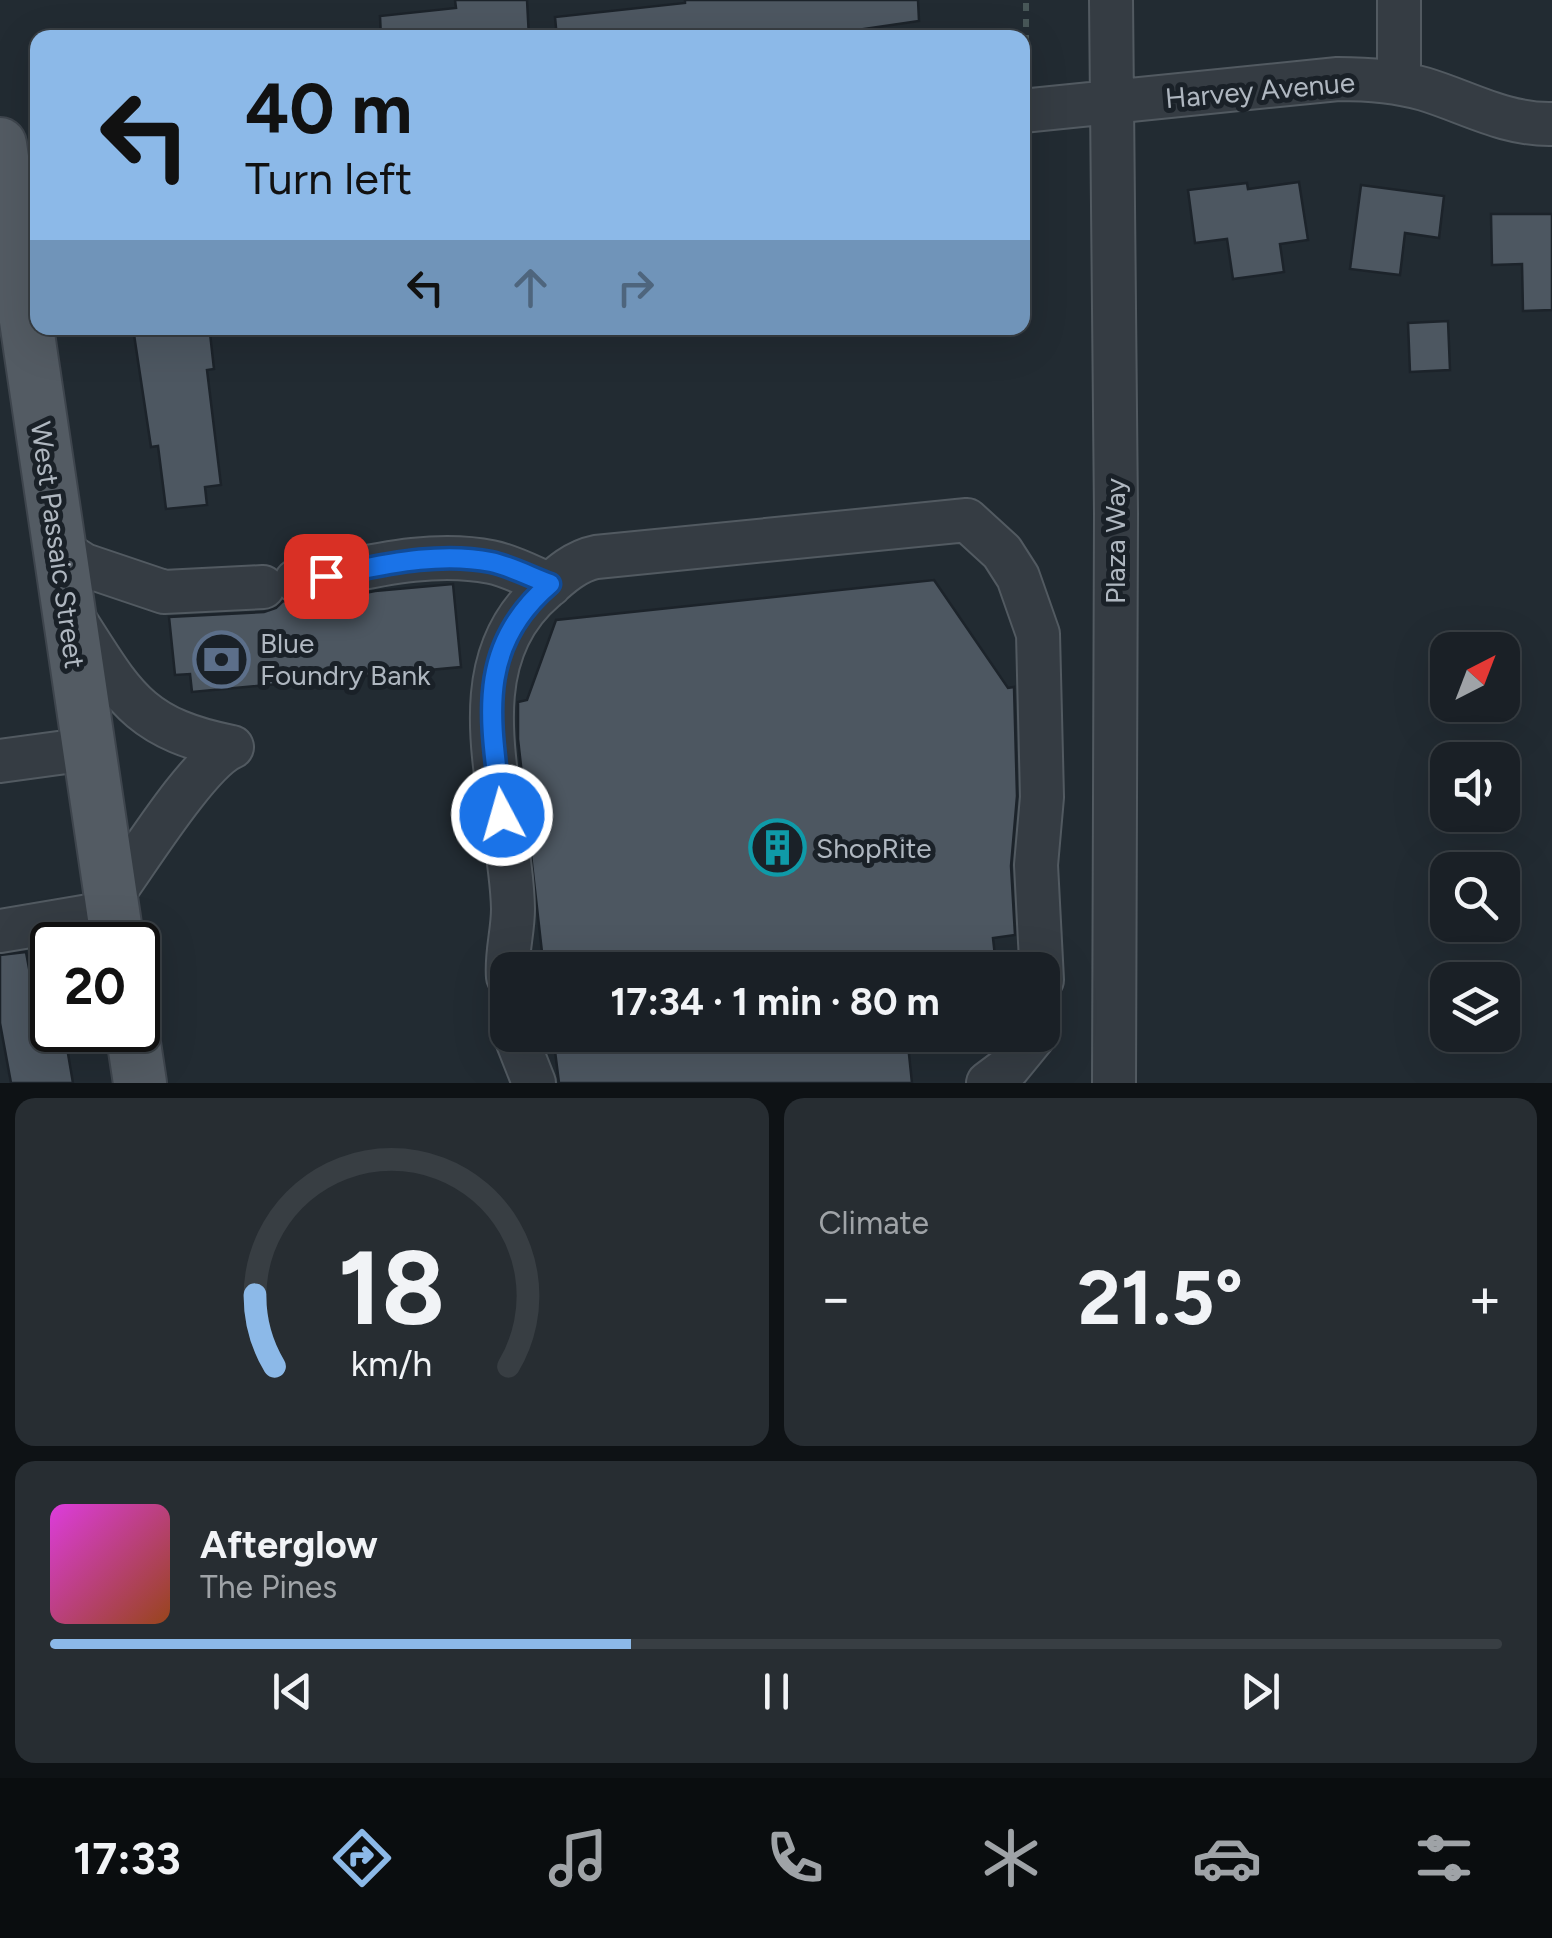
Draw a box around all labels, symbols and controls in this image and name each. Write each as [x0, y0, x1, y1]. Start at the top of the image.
street label: Harvey Avenue [1164, 65, 1356, 115]
text: 40 m [245, 66, 412, 151]
icon: left [80, 70, 210, 200]
text: Turn left [245, 151, 412, 205]
icon: left [398, 260, 453, 315]
icon: ahead [503, 260, 558, 315]
icon: right [608, 260, 663, 315]
street label: West Passaic Street [24, 419, 92, 671]
street label: Plaza Way [1098, 478, 1132, 604]
pin [284, 534, 369, 619]
icon: arrive [299, 549, 354, 604]
place label: Blue Foundry Bank [260, 626, 431, 692]
bank icon: Blue Foundry Bank [191, 629, 251, 689]
north arrow [1430, 632, 1520, 722]
map controls [1430, 632, 1520, 1052]
button: sound [1430, 742, 1520, 832]
position arrow [450, 763, 554, 867]
building icon: ShopRite [747, 818, 807, 878]
place label: ShopRite [816, 831, 931, 865]
button: search [1430, 852, 1520, 942]
speed limit sign: 20 [30, 922, 160, 1052]
button: layers [1430, 962, 1520, 1052]
text: 17:34 · 1 min · 80 m [610, 979, 940, 1025]
text: Climate [819, 1204, 929, 1242]
text: 18 [338, 1225, 446, 1350]
text: 21.5° [1077, 1253, 1243, 1343]
text: − [819, 1265, 853, 1331]
text: + [1468, 1265, 1502, 1331]
text: km/h [351, 1342, 433, 1385]
text: Afterglow [200, 1522, 378, 1568]
text: The Pines [200, 1568, 337, 1606]
icon: previous [265, 1664, 320, 1719]
icon: pause [749, 1664, 804, 1719]
icon: next [1233, 1664, 1288, 1719]
icon: directions [327, 1823, 397, 1893]
icon: music [543, 1823, 613, 1893]
icon: phone [760, 1823, 830, 1893]
icon: climate [976, 1823, 1046, 1893]
icon: car [1192, 1823, 1262, 1893]
icon: filters [1409, 1823, 1479, 1893]
text: 17:33 [73, 1831, 181, 1885]

